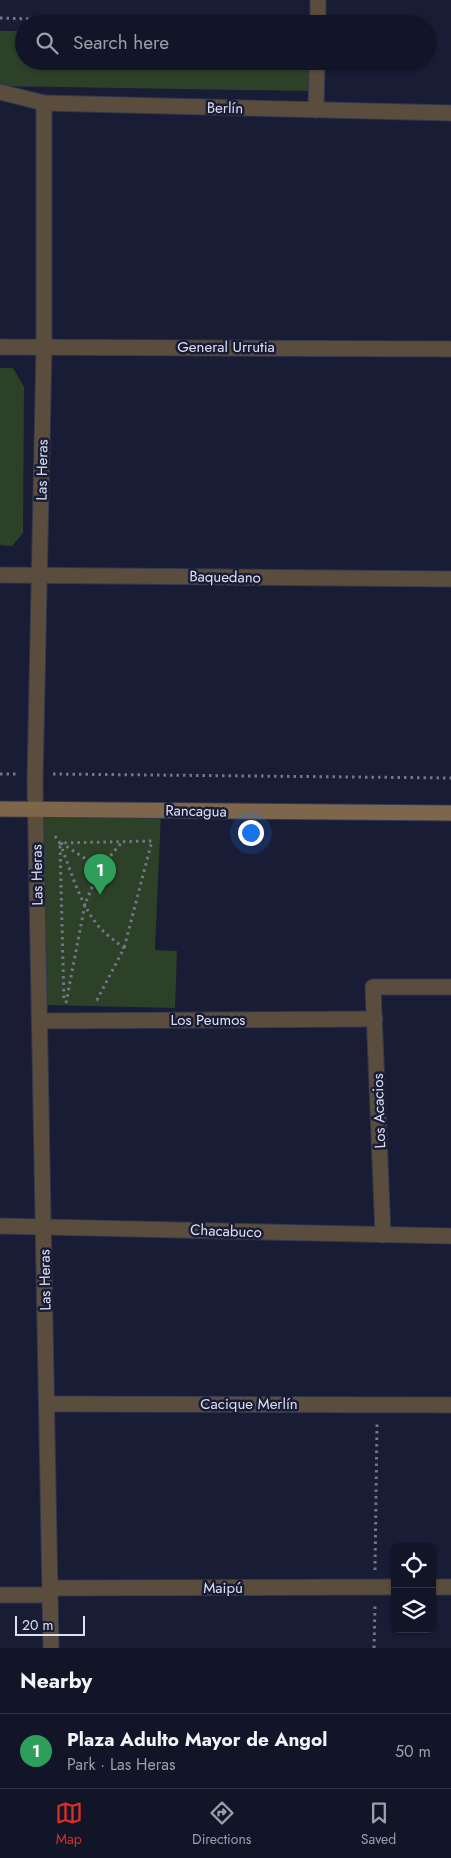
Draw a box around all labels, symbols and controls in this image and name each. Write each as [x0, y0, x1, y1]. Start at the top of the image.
search box [15, 15, 436, 70]
icon: search [33, 29, 61, 57]
text: Search here [73, 29, 169, 56]
street label: Berlín [207, 97, 243, 119]
street label: General Urrutia [177, 336, 275, 358]
street label: Las Heras [30, 439, 54, 501]
street label: Baquedano [189, 565, 261, 589]
street label: Rancagua [165, 799, 227, 823]
your location [238, 820, 264, 846]
street label: Las Heras [25, 844, 49, 906]
pin: 1 [84, 854, 116, 895]
street label: Los Peumos [171, 1009, 245, 1031]
street label: Los Acacios [367, 1073, 391, 1149]
street label: Chacabuco [190, 1219, 262, 1243]
street label: Las Heras [33, 1249, 57, 1311]
street label: Cacique Merlín [200, 1393, 298, 1415]
map controls [391, 1543, 436, 1633]
button: locate [391, 1543, 436, 1588]
street label: Maipú [203, 1577, 243, 1599]
button: layers [391, 1588, 436, 1633]
scale bar [15, 1613, 85, 1636]
text: 20 m [22, 1615, 54, 1635]
text: Nearby [20, 1666, 92, 1696]
text: Plaza Adulto Mayor de Angol [67, 1726, 327, 1753]
text: 1 [32, 1740, 40, 1763]
text: 50 m [395, 1740, 431, 1763]
text: Park · Las Heras [67, 1753, 175, 1776]
tab: Map [55, 1799, 83, 1849]
tab: Directions [192, 1799, 251, 1849]
tab: Saved [361, 1799, 396, 1849]

